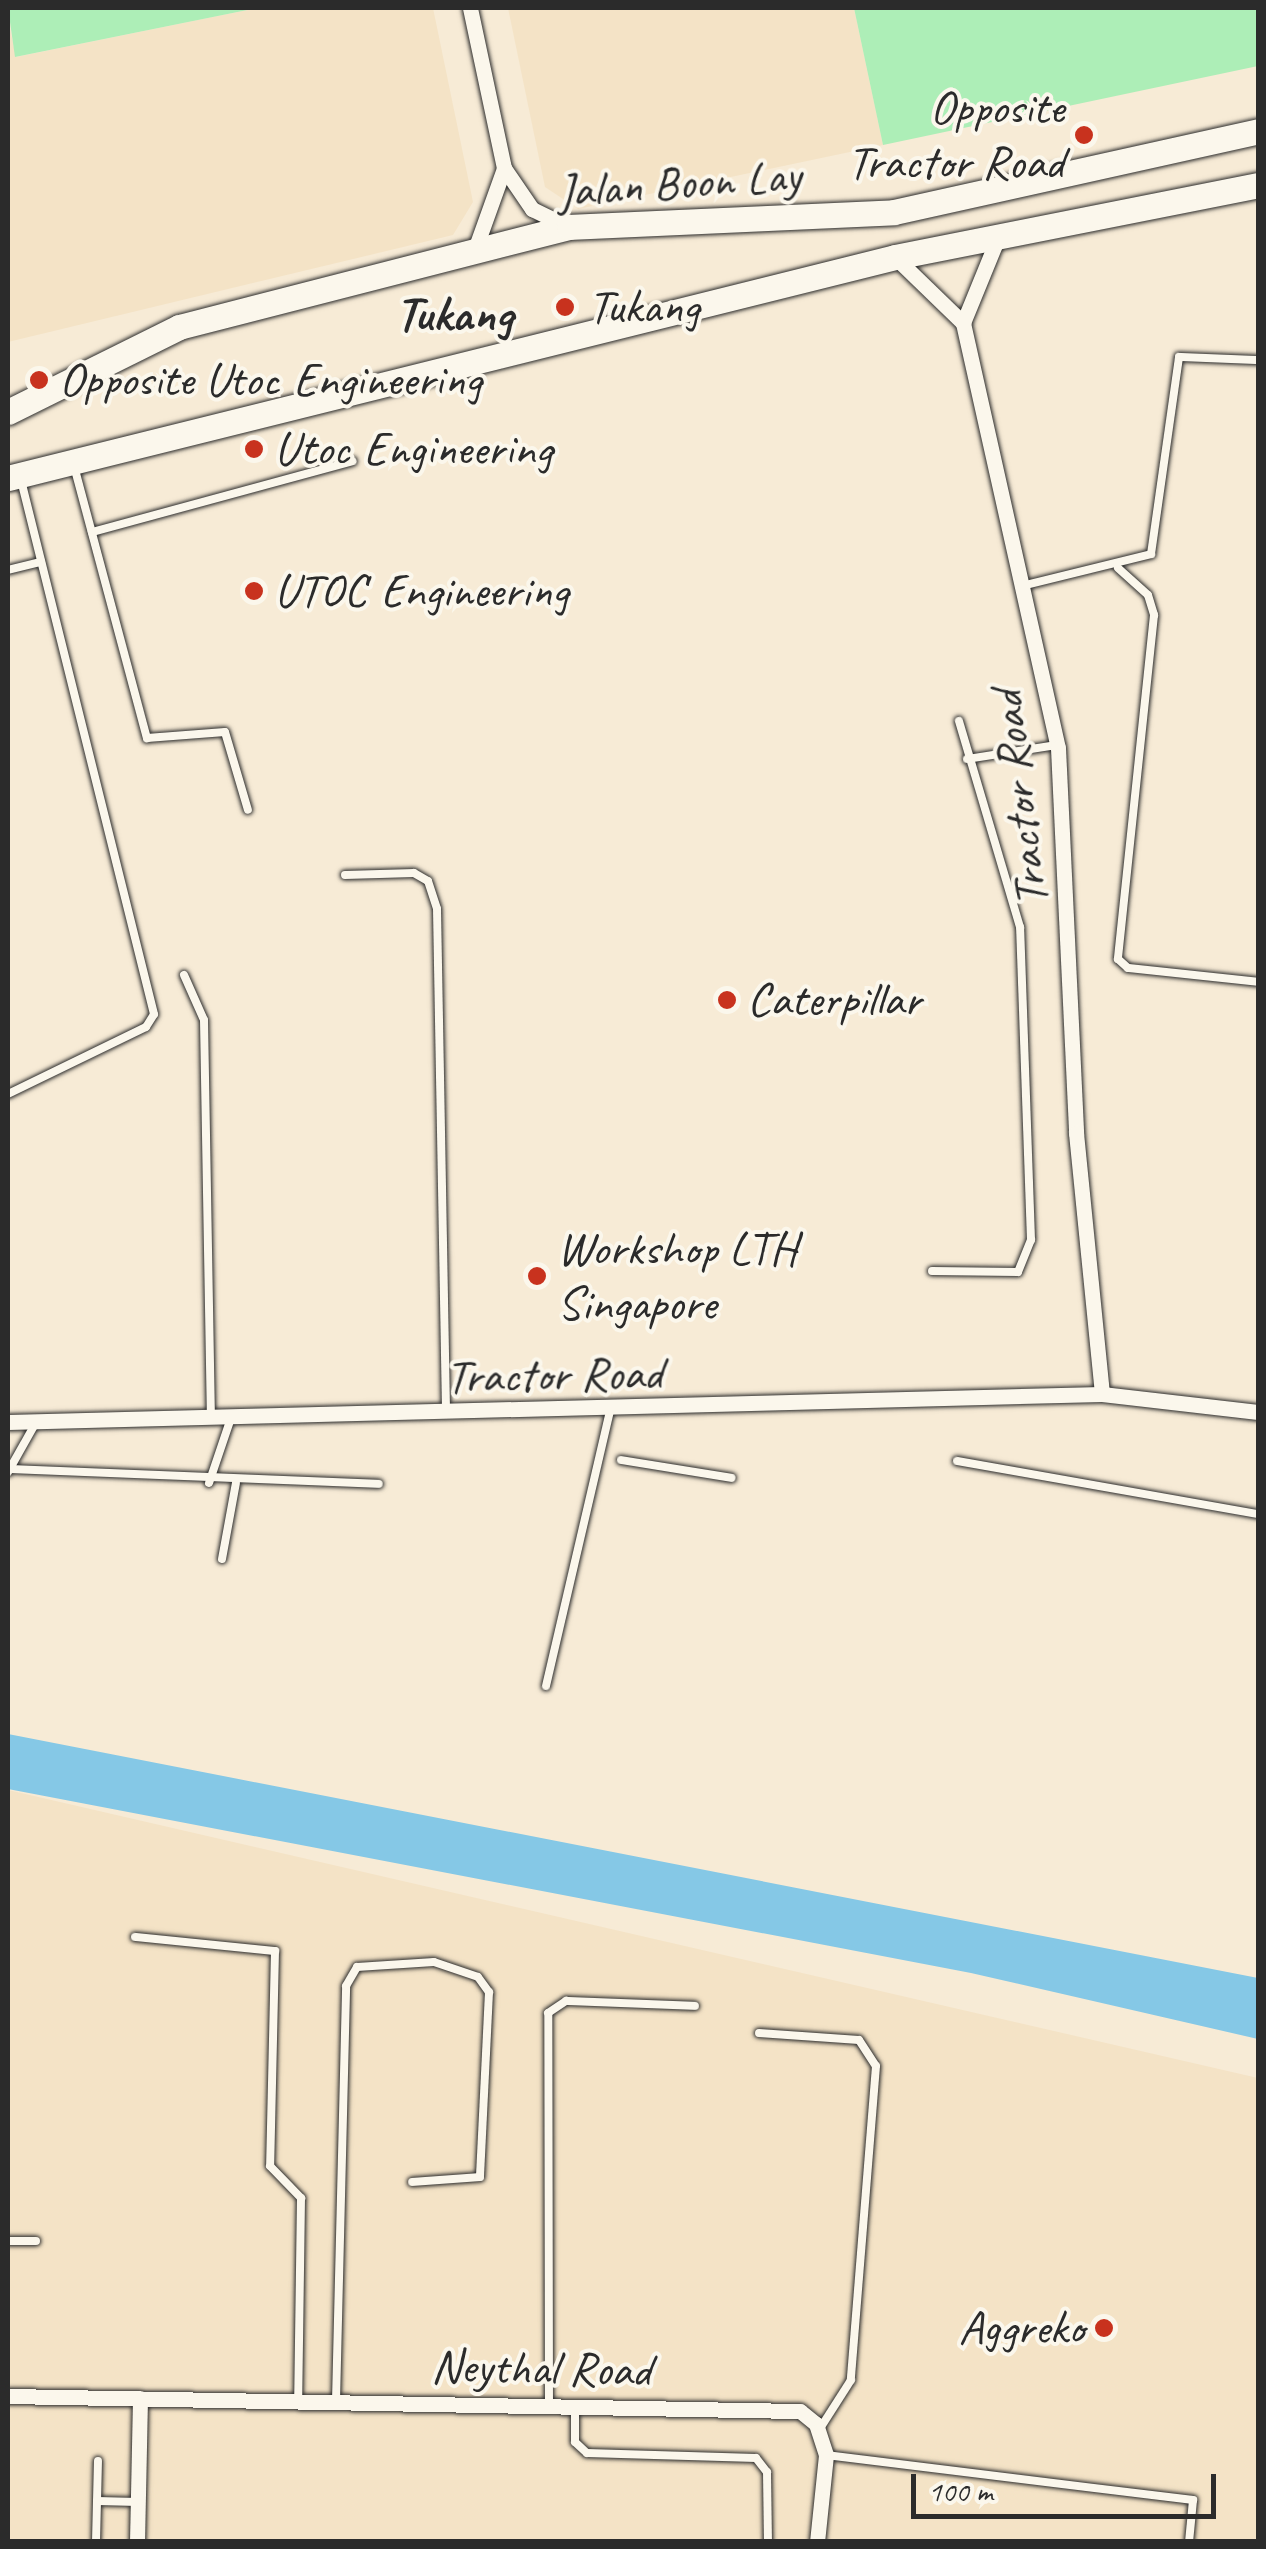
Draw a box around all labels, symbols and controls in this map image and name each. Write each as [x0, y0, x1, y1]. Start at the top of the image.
place label: Opposite Tractor Road [849, 78, 1064, 191]
marker: Opposite Tractor Road [1073, 124, 1095, 146]
street label: Jalan Boon Lay [555, 146, 803, 220]
place label: Tukang [588, 278, 699, 336]
district label: Tukang [395, 284, 513, 344]
marker: Tukang [552, 294, 578, 320]
place label: Opposite Utoc Engineering [59, 351, 483, 409]
marker: Opposite Utoc Engineering [28, 369, 50, 391]
place label: Utoc Engineering [274, 420, 552, 478]
marker: Utoc Engineering [243, 438, 265, 460]
place label: UTOC Engineering [274, 562, 569, 620]
marker: UTOC Engineering [243, 580, 265, 602]
street label: Tractor Road [977, 689, 1061, 909]
place label: Caterpillar [747, 971, 921, 1029]
marker: Caterpillar [716, 989, 738, 1011]
place label: Workshop LTH Singapore [557, 1219, 796, 1332]
marker: Workshop LTH Singapore [526, 1265, 548, 1287]
street label: Tractor Road [446, 1344, 662, 1406]
place label: Aggreko [958, 2299, 1084, 2357]
marker: Aggreko [1093, 2317, 1115, 2339]
street label: Neythal Road [431, 2337, 651, 2399]
scale bar [916, 2454, 1221, 2516]
text: 100 m [928, 2472, 993, 2510]

